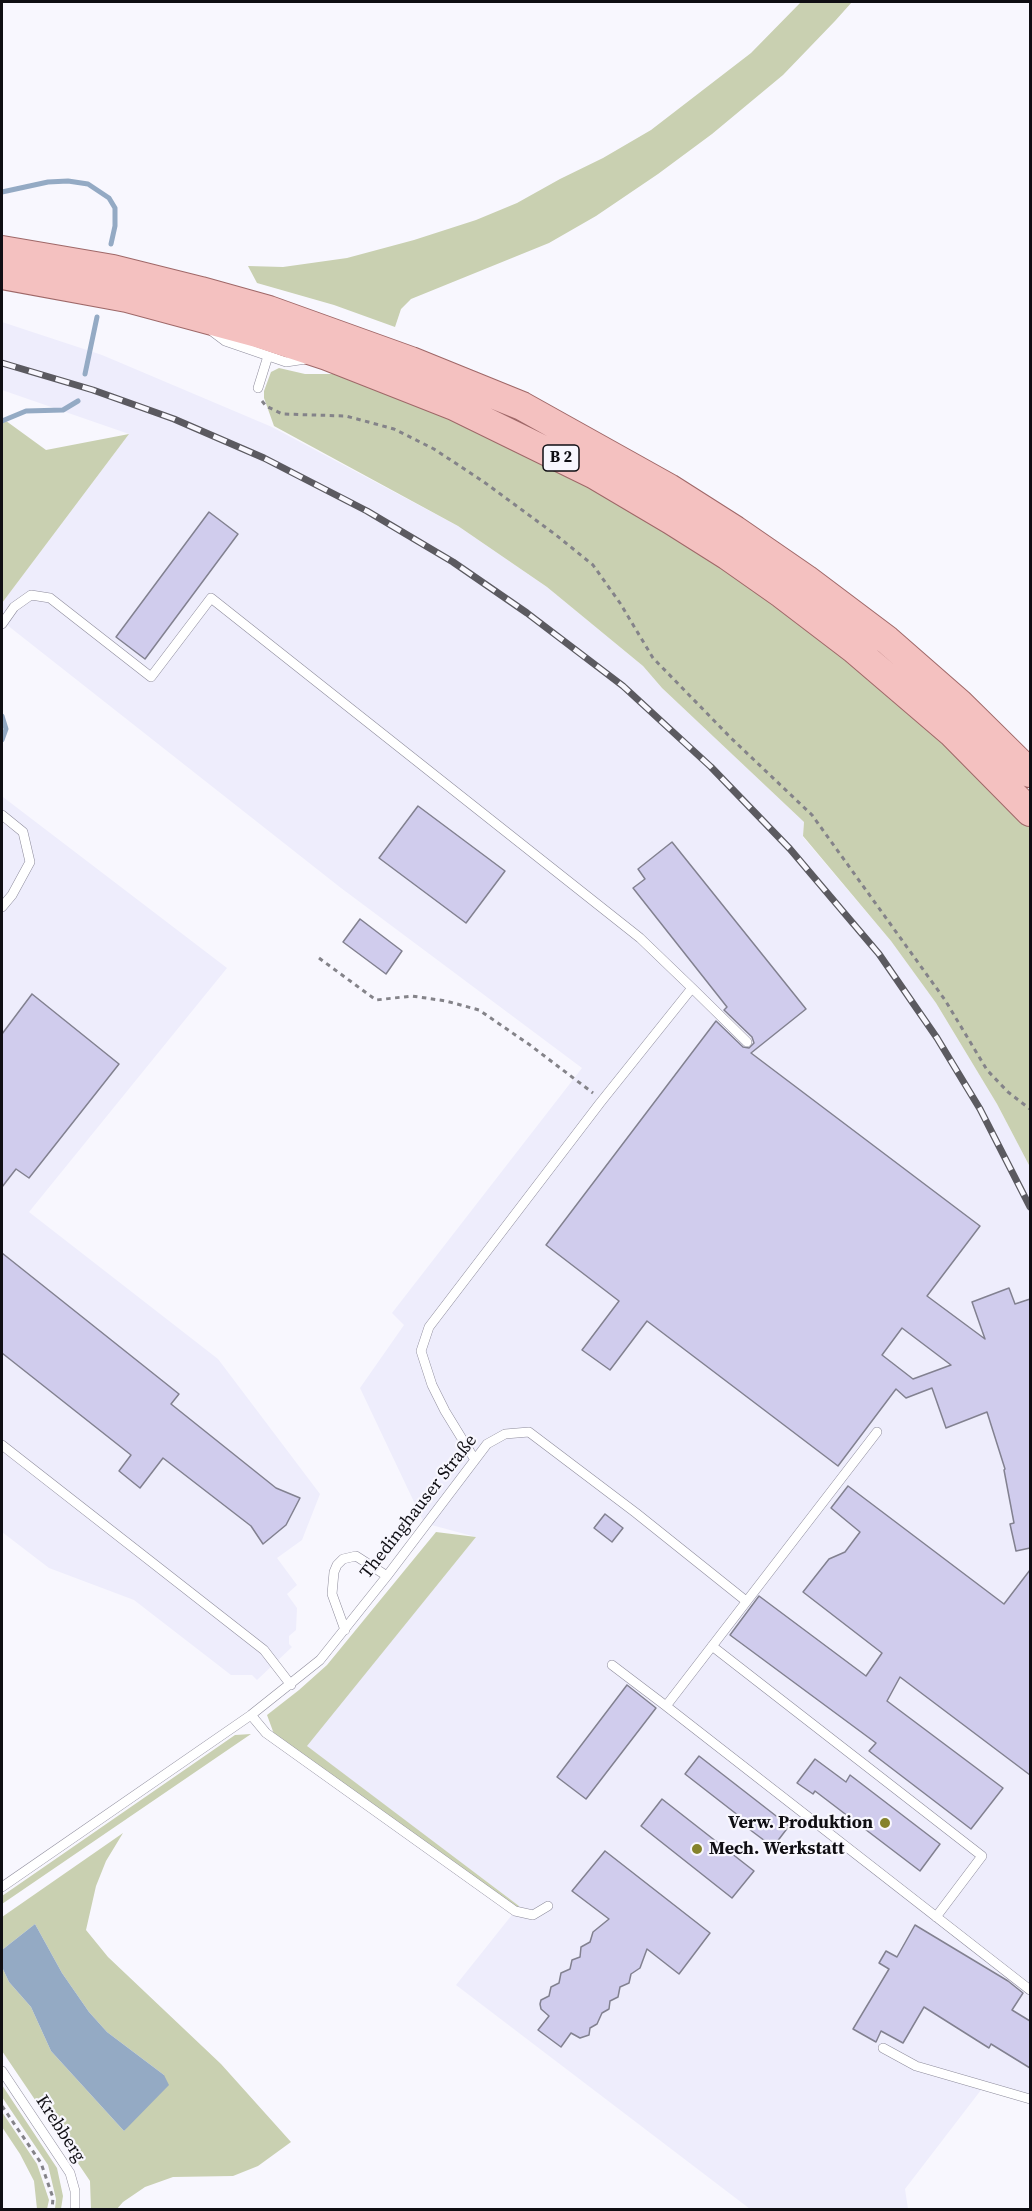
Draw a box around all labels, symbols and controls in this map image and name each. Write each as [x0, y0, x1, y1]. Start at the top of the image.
road number: B 2 [543, 445, 579, 471]
street label: Thedinghauser Straße [356, 1431, 482, 1583]
place label: Verw. Produktion [728, 1812, 873, 1834]
marker: Verw. Produktion [878, 1816, 892, 1830]
place label: Mech. Werkstatt [709, 1838, 844, 1860]
marker: Mech. Werkstatt [690, 1842, 704, 1856]
street label: Krebberg [31, 2092, 89, 2166]

